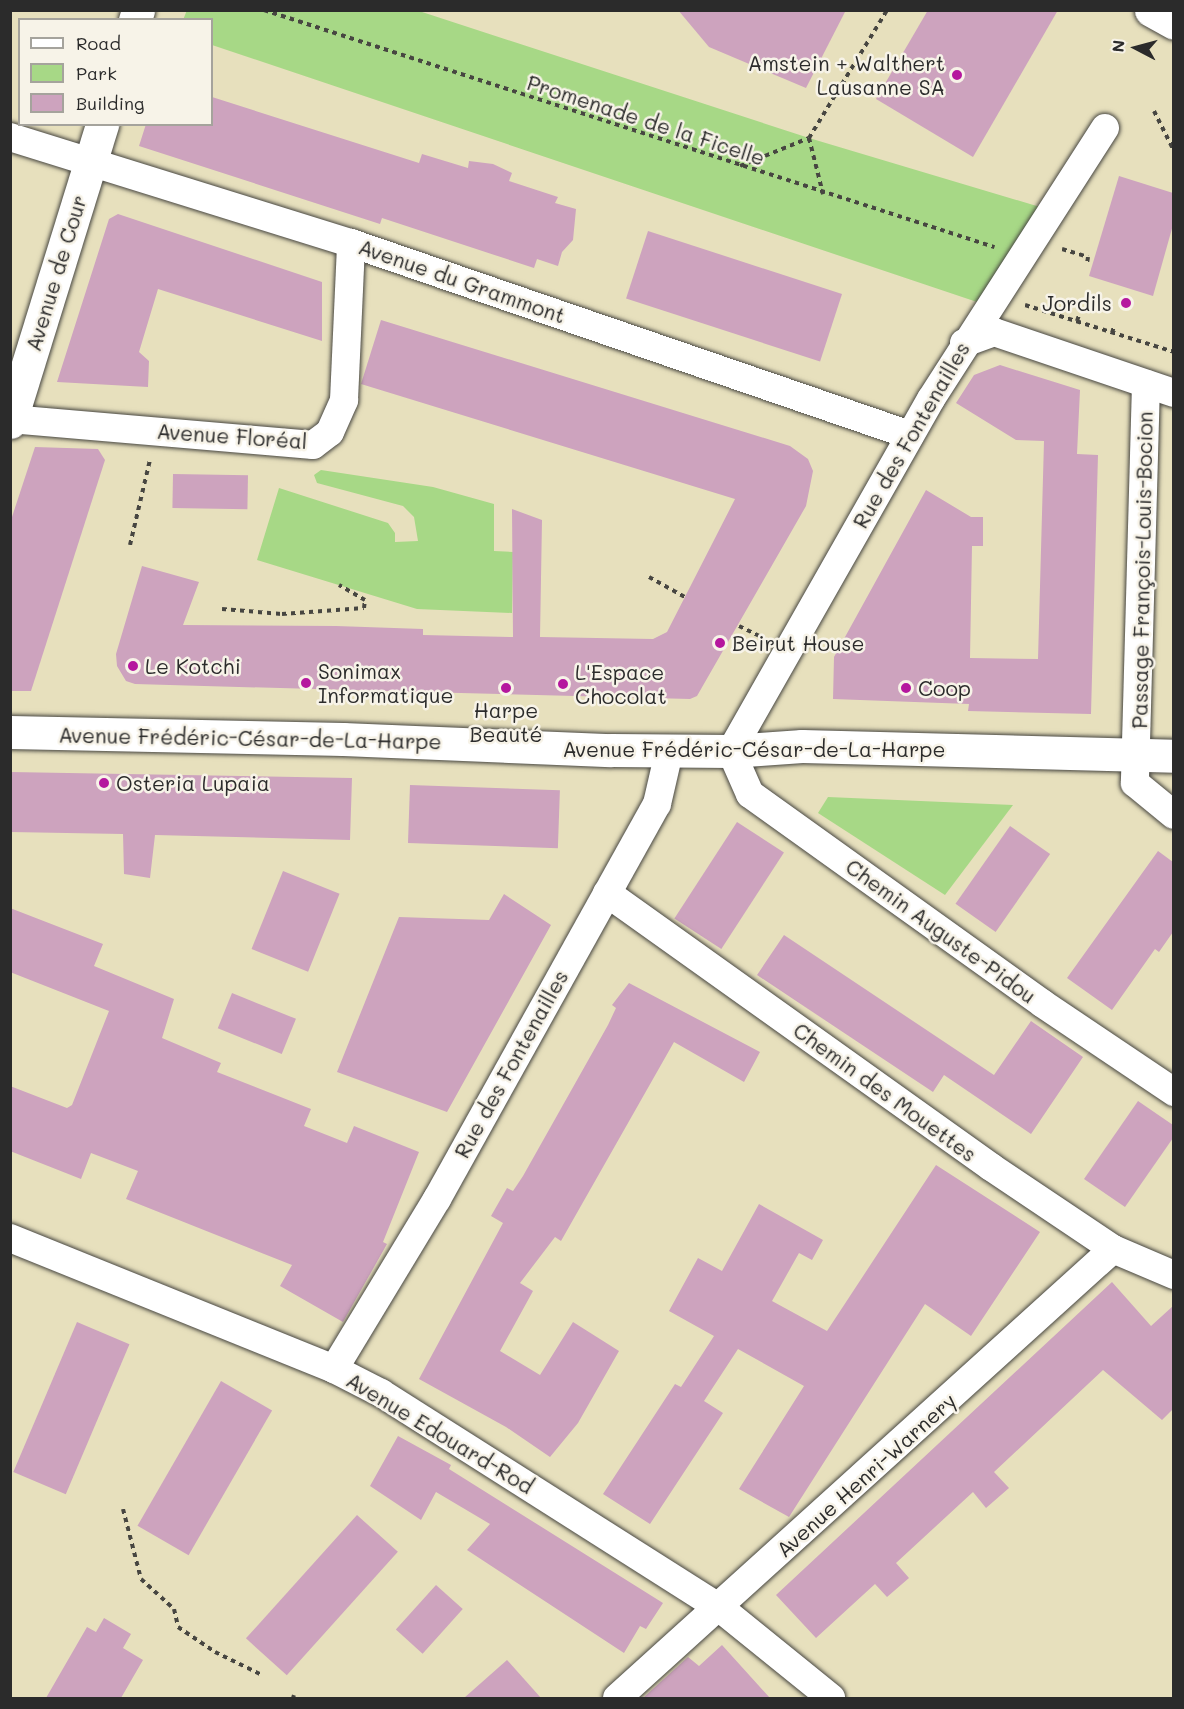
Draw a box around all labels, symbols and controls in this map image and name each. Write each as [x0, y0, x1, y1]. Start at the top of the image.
legend [18, 18, 213, 126]
north arrow [1106, 18, 1166, 78]
text: Road [76, 31, 121, 55]
text: N [1107, 39, 1129, 53]
place label: Amstein + Walthert Lausanne SA [748, 50, 945, 100]
text: Park [76, 61, 117, 85]
marker: Amstein + Walthert Lausanne SA [950, 68, 964, 82]
street label: Promenade de la Ficelle [524, 70, 768, 170]
text: Building [76, 91, 144, 115]
street label: Avenue de Cour [20, 192, 92, 354]
street label: Avenue du Grammont [355, 234, 569, 328]
place label: Jordils [1042, 290, 1112, 316]
marker: Jordils [1117, 294, 1135, 312]
street label: Rue des Fontenailles [847, 337, 975, 533]
street label: Passage François-Louis-Bocion [1127, 411, 1157, 729]
street label: Avenue Floréal [156, 418, 308, 454]
place label: Beirut House [732, 630, 865, 656]
marker: Beirut House [713, 636, 727, 650]
place label: Le Kotchi [145, 653, 241, 679]
place label: Sonimax Informatique [318, 658, 453, 708]
marker: Le Kotchi [126, 659, 140, 673]
place label: L'Espace Chocolat [575, 659, 667, 709]
place label: Coop [918, 675, 971, 701]
marker: Sonimax Informatique [299, 676, 313, 690]
marker: L'Espace Chocolat [556, 677, 570, 691]
marker: Harpe Beauté [499, 681, 513, 695]
marker: Coop [899, 681, 913, 695]
place label: Harpe Beauté [470, 697, 542, 747]
street label: Avenue Frédéric-César-de-La-Harpe [58, 722, 442, 754]
street label: Avenue Frédéric-César-de-La-Harpe [563, 736, 945, 762]
place label: Osteria Lupaia [116, 770, 270, 796]
marker: Osteria Lupaia [97, 776, 111, 790]
street label: Chemin Auguste-Pidou [841, 854, 1041, 1008]
street label: Rue des Fontenailles [449, 966, 573, 1162]
street label: Chemin des Mouettes [789, 1017, 981, 1167]
street label: Avenue Edouard-Rod [342, 1367, 538, 1499]
street label: Avenue Henri-Warnery [771, 1388, 961, 1562]

